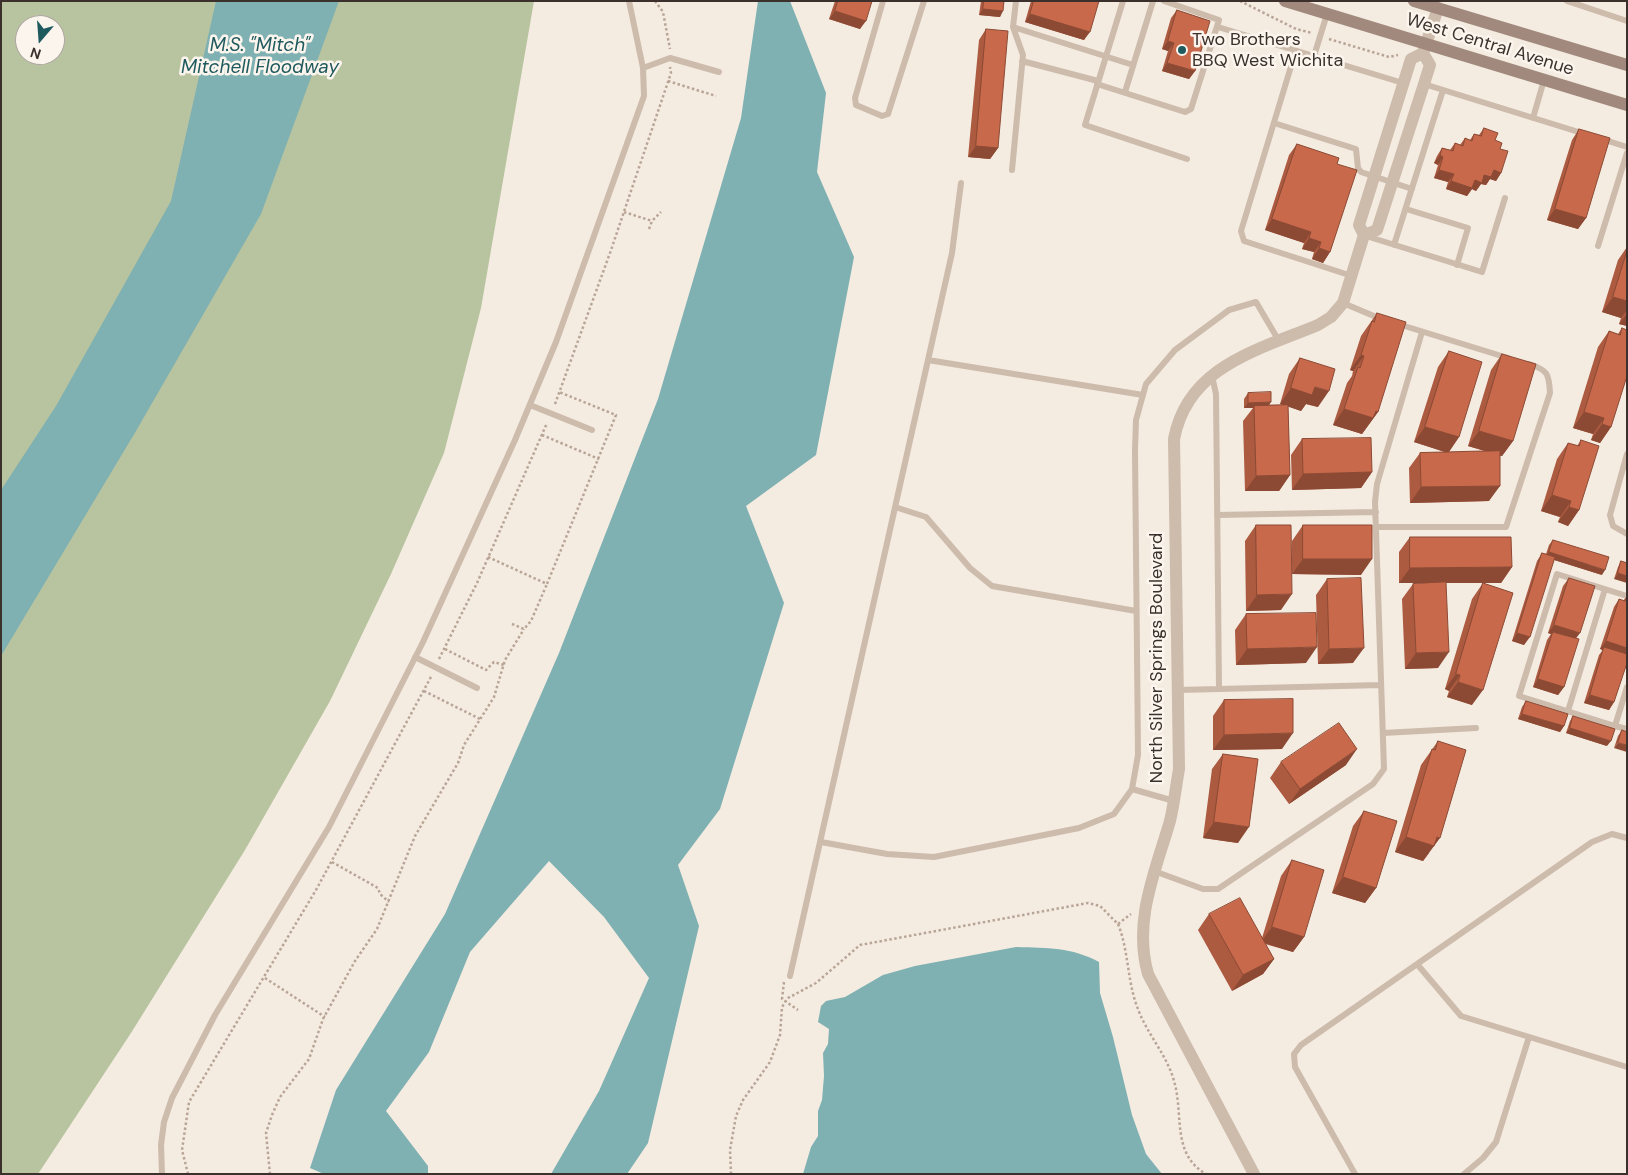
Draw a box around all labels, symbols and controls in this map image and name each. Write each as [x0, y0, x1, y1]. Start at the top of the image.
street label: West Central Avenue [1404, 9, 1576, 81]
north arrow [15, 15, 65, 65]
place label: Two Brothers BBQ West Wichita [1192, 29, 1343, 72]
water label: M.S. "Mitch" Mitchell Floodway [181, 35, 339, 79]
text: N [28, 43, 43, 63]
marker: Two Brothers BBQ West Wichita [1176, 44, 1188, 56]
street label: North Silver Springs Boulevard [1146, 533, 1168, 783]

